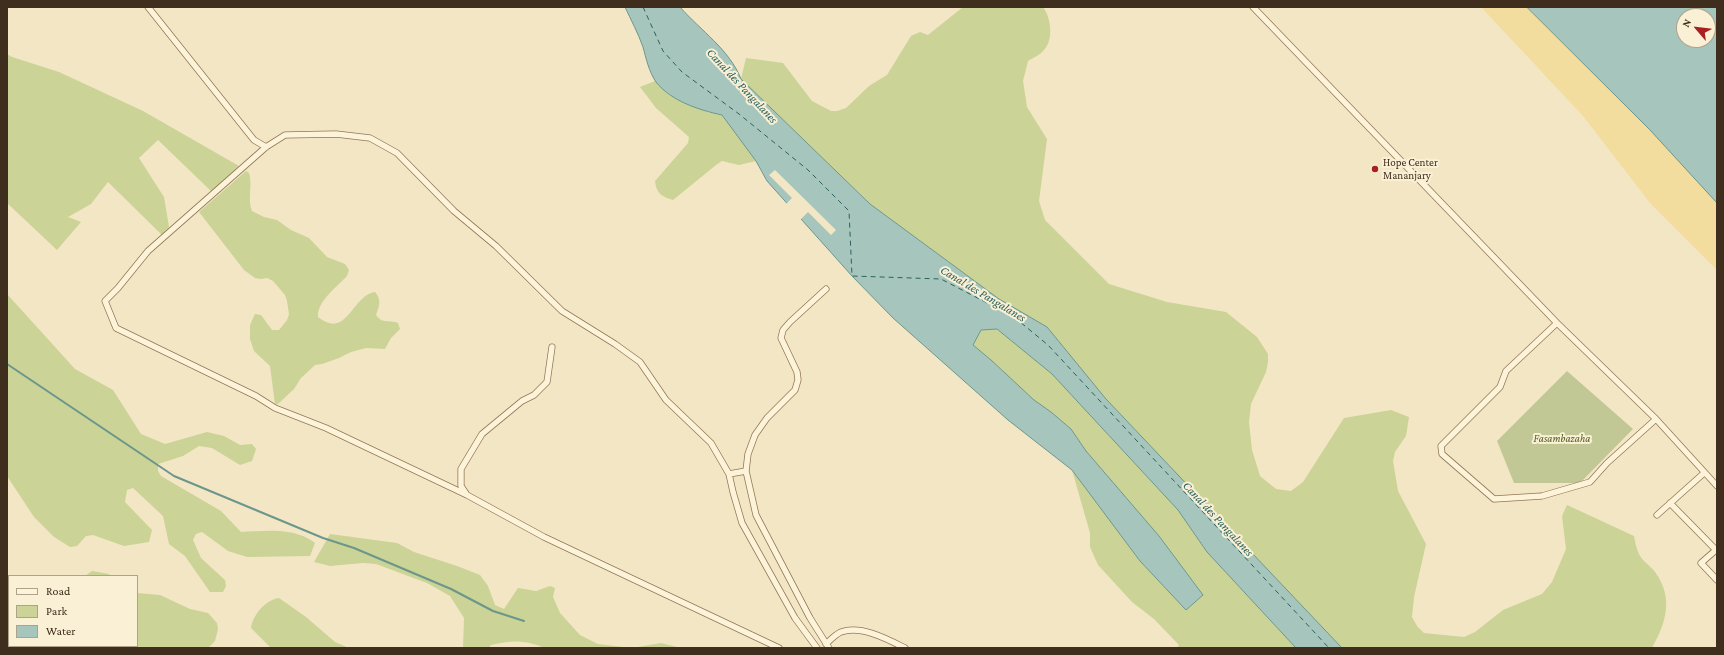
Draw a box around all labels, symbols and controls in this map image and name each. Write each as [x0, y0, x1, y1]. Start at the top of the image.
north arrow [1676, 8, 1716, 48]
text: N [1679, 17, 1693, 29]
water label: Canal des Pangalanes [704, 46, 780, 126]
place label: Hope Center Mananjary [1383, 156, 1438, 182]
marker: Hope Center Mananjary [1370, 164, 1380, 174]
water label: Canal des Pangalanes [938, 263, 1028, 325]
park label: Fasambazaha [1534, 432, 1590, 446]
water label: Canal des Pangalanes [1180, 479, 1256, 559]
legend [8, 575, 138, 647]
text: Road [46, 584, 70, 598]
text: Park [46, 604, 67, 618]
text: Water [46, 624, 75, 638]

